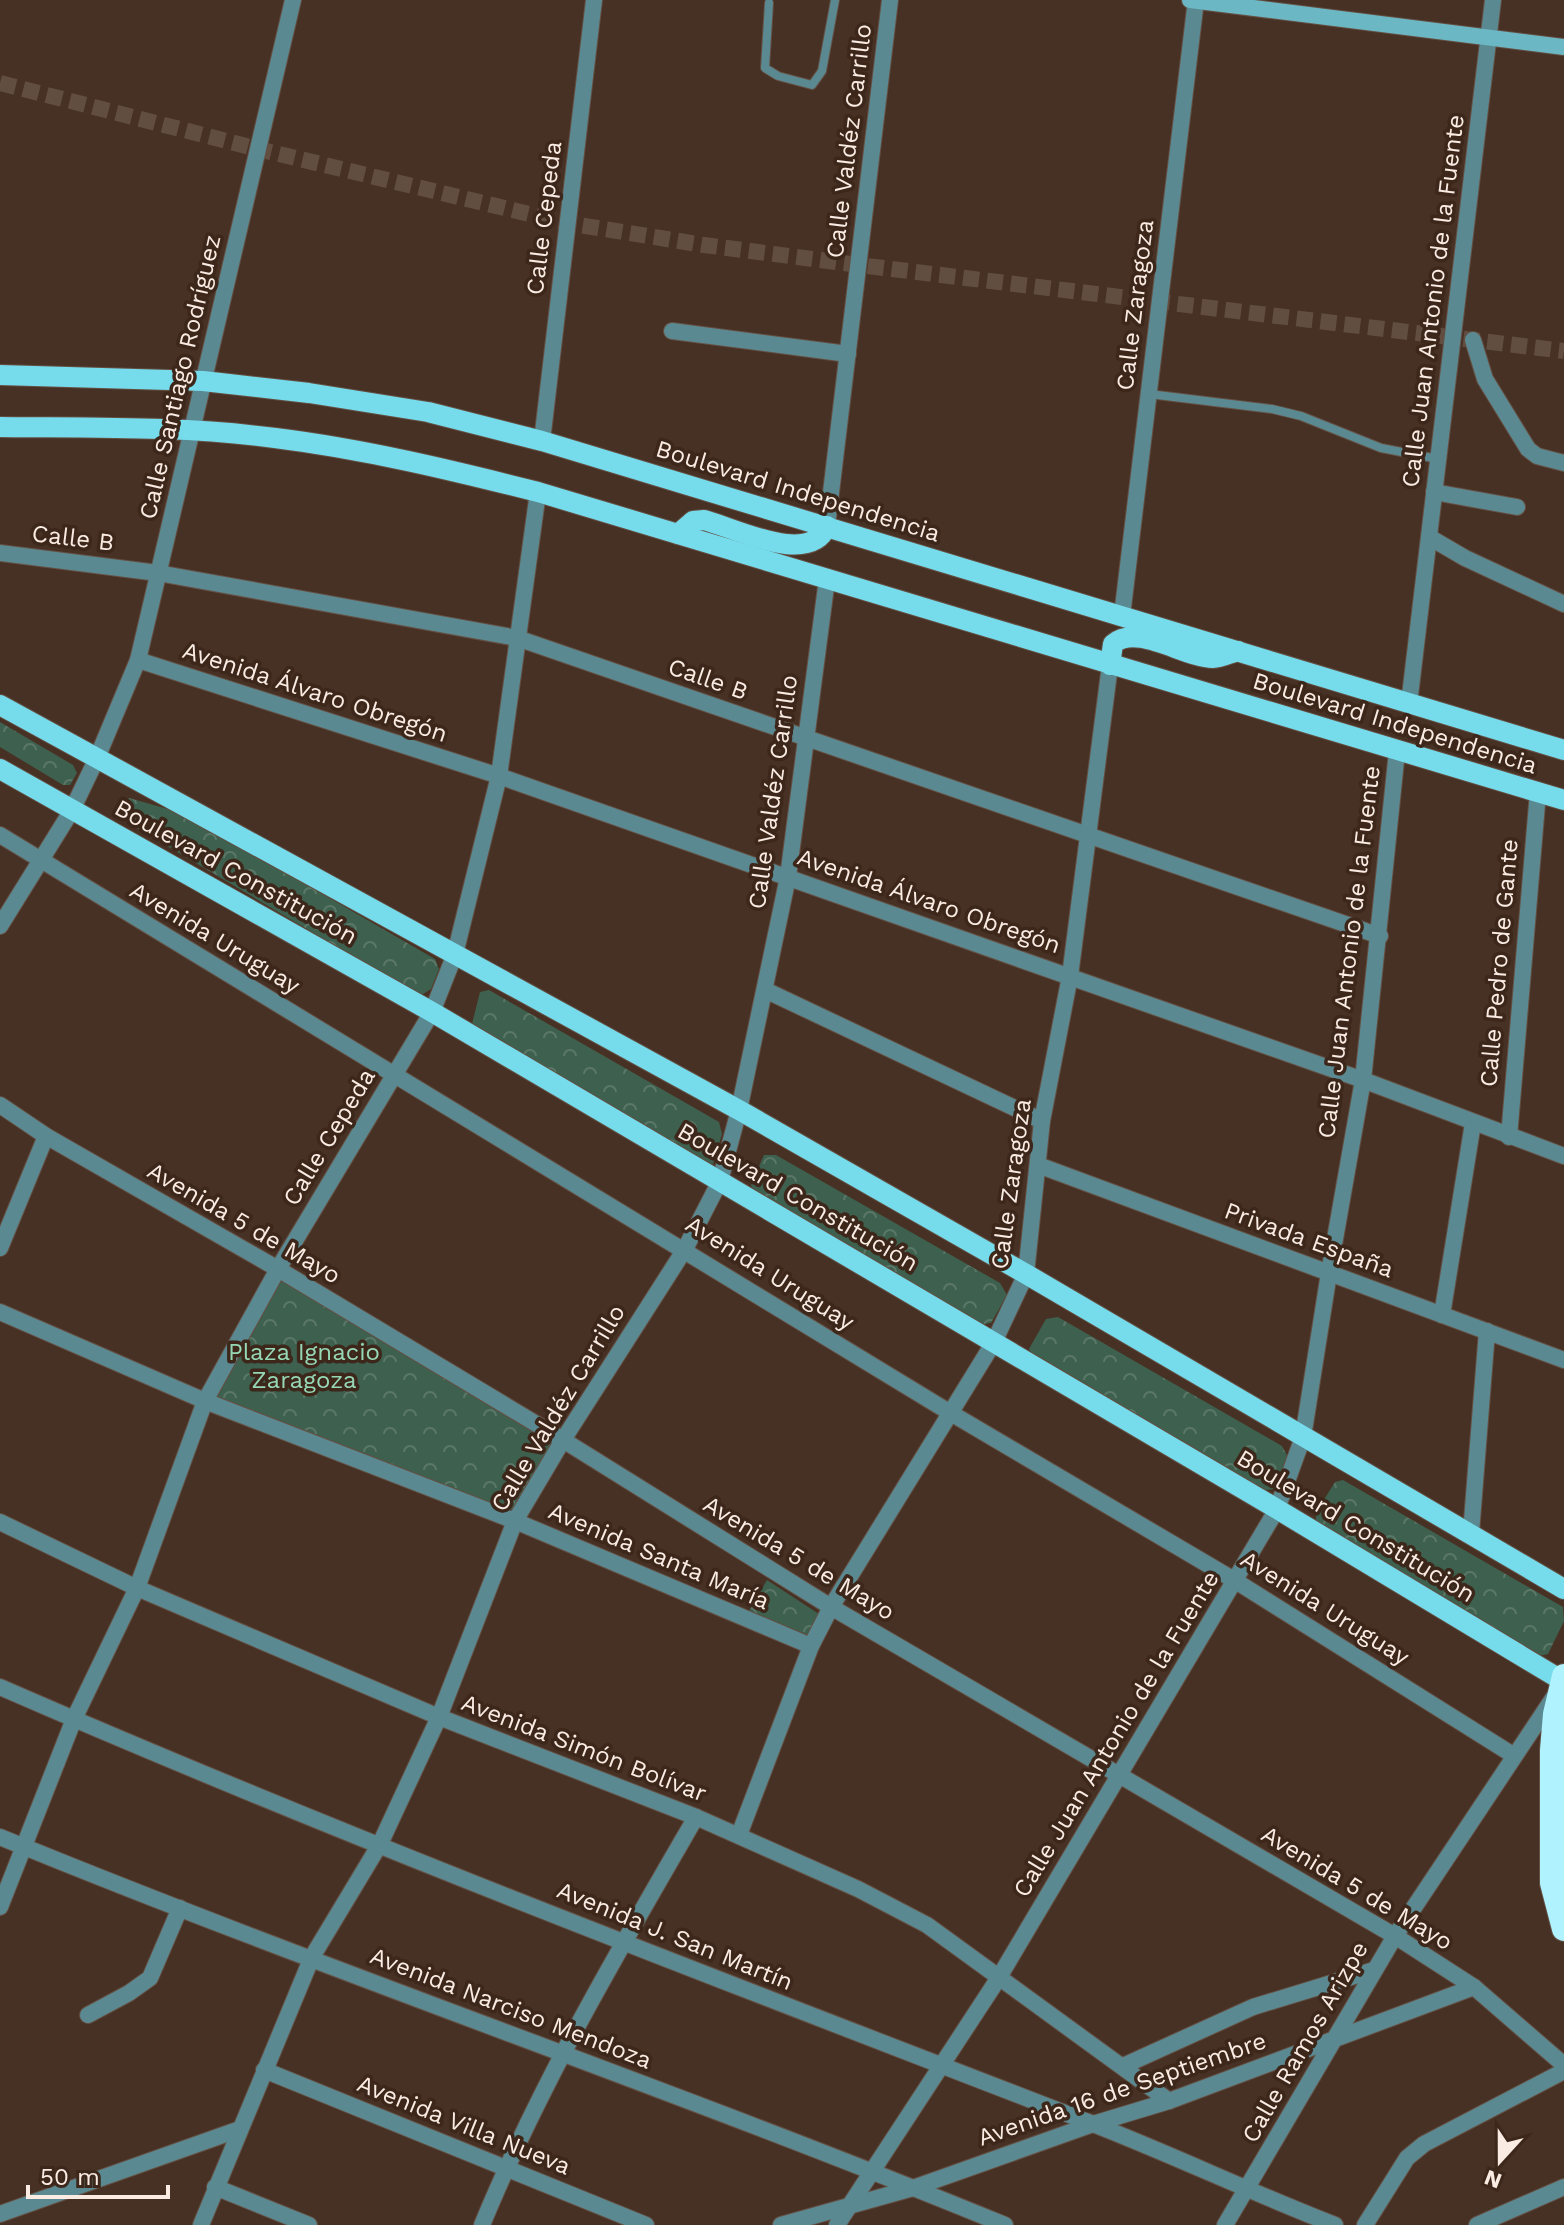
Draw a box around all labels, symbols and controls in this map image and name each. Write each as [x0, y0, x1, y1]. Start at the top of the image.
street label: Calle Valdéz Carrillo [821, 22, 877, 260]
street label: Calle Juan Antonio de la Fuente [1396, 113, 1470, 489]
street label: Calle Cepeda [521, 140, 567, 296]
street label: Calle Zaragoza [1111, 218, 1159, 392]
street label: Calle Santiago Rodríguez [134, 232, 226, 522]
street label: Boulevard Independencia [652, 434, 944, 548]
street label: Calle B [30, 519, 116, 557]
street label: Avenida Álvaro Obregón [179, 636, 451, 748]
street label: Calle B [664, 652, 752, 706]
street label: Boulevard Independencia [1249, 666, 1541, 780]
street label: Calle Valdéz Carrillo [743, 673, 803, 911]
street label: Calle Juan Antonio de la Fuente [1312, 764, 1386, 1140]
street label: Boulevard Constitución [110, 794, 362, 950]
street label: Calle Pedro de Gante [1474, 838, 1524, 1088]
street label: Avenida Álvaro Obregón [794, 843, 1064, 959]
street label: Avenida Uruguay [125, 876, 306, 1000]
street label: Calle Cepeda [277, 1064, 381, 1210]
street label: Calle Zaragoza [985, 1097, 1037, 1271]
street label: Boulevard Constitución [673, 1117, 923, 1277]
street label: Avenida 5 de Mayo [143, 1156, 345, 1290]
street label: Privada España [1221, 1196, 1397, 1284]
street label: Avenida Uruguay [681, 1210, 860, 1336]
street label: Calle Valdéz Carrillo [485, 1300, 631, 1516]
park label: Plaza Ignacio Zaragoza [228, 1338, 380, 1394]
street label: Boulevard Constitución [1232, 1444, 1480, 1608]
street label: Avenida 5 de Mayo [698, 1490, 900, 1626]
street label: Avenida Santa María [544, 1497, 774, 1615]
street label: Avenida Uruguay [1236, 1545, 1415, 1671]
street label: Calle Juan Antonio de la Fuente [1007, 1566, 1225, 1902]
street label: Avenida Simón Bolívar [458, 1688, 711, 1808]
street label: Avenida 5 de Mayo [1256, 1820, 1458, 1956]
street label: Avenida J. San Martín [553, 1876, 797, 1996]
street label: Calle Ramos Arizpe [1236, 1937, 1374, 2147]
street label: Avenida Narciso Mendoza [366, 1941, 656, 2075]
street label: Avenida 16 de Septiembre [974, 2026, 1270, 2152]
street label: Avenida Villa Nueva [353, 2069, 575, 2181]
north arrow [1460, 2121, 1540, 2201]
scale bar [28, 2149, 168, 2199]
text: 50 m [40, 2163, 100, 2191]
text: N [1481, 2165, 1505, 2194]

